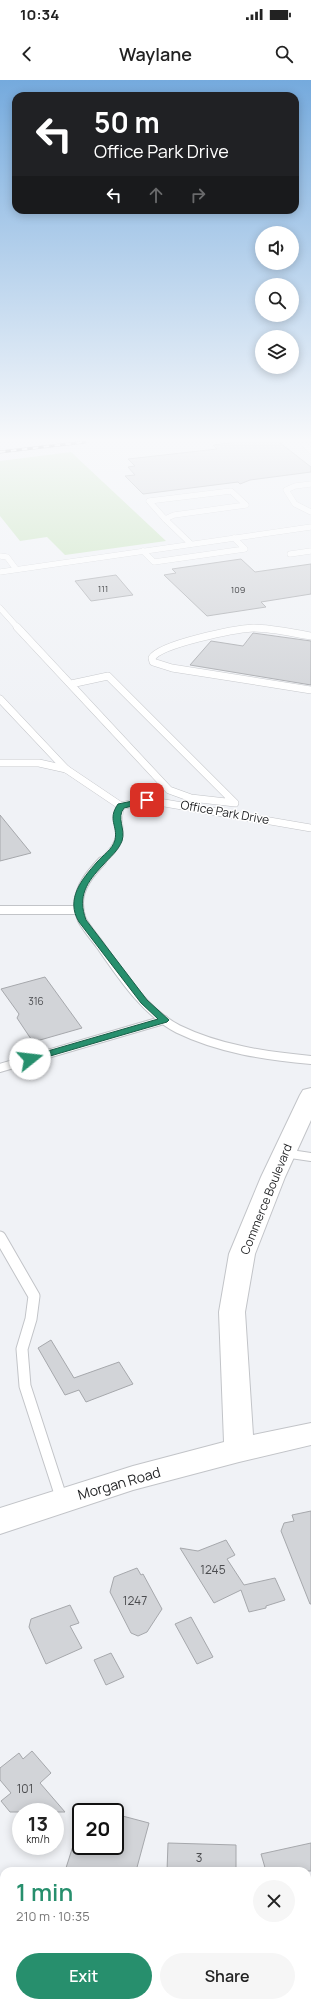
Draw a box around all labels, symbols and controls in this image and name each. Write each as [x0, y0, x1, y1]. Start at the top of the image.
text: 10:34 [20, 4, 59, 25]
text: Waylane [119, 42, 192, 66]
icon: back [16, 43, 38, 65]
icon: search [273, 43, 295, 65]
text: 50 m [94, 103, 160, 141]
icon: left [28, 108, 80, 160]
text: Office Park Drive [94, 139, 229, 163]
icon: left [103, 184, 125, 206]
icon: ahead [145, 184, 167, 206]
icon: right [187, 184, 209, 206]
map controls [255, 226, 299, 374]
button: sound [255, 226, 299, 270]
button: search [255, 278, 299, 322]
button: layers [255, 330, 299, 374]
house number: 111 [98, 582, 108, 595]
house number: 109 [231, 583, 245, 596]
pin [130, 783, 164, 817]
icon: arrive [136, 789, 158, 811]
street label: Office Park Drive [179, 796, 271, 828]
house number: 316 [28, 994, 44, 1008]
position arrow [9, 1038, 51, 1080]
street label: Commerce Boulevard [236, 1141, 296, 1257]
street label: Morgan Road [75, 1462, 163, 1504]
house number: 1245 [200, 1561, 226, 1578]
house number: 1247 [123, 1592, 147, 1609]
house number: 101 [17, 1780, 33, 1797]
speed limit sign: 20 [72, 1803, 124, 1855]
text: 13 [28, 1810, 48, 1837]
text: km/h [26, 1832, 50, 1846]
house number: 3 [196, 1849, 202, 1866]
text: 1 min [16, 1875, 73, 1908]
button: close [253, 1880, 295, 1922]
text: 210 m · 10:35 [16, 1907, 90, 1925]
button: Exit [16, 1953, 152, 1999]
button: Share [160, 1953, 295, 1999]

